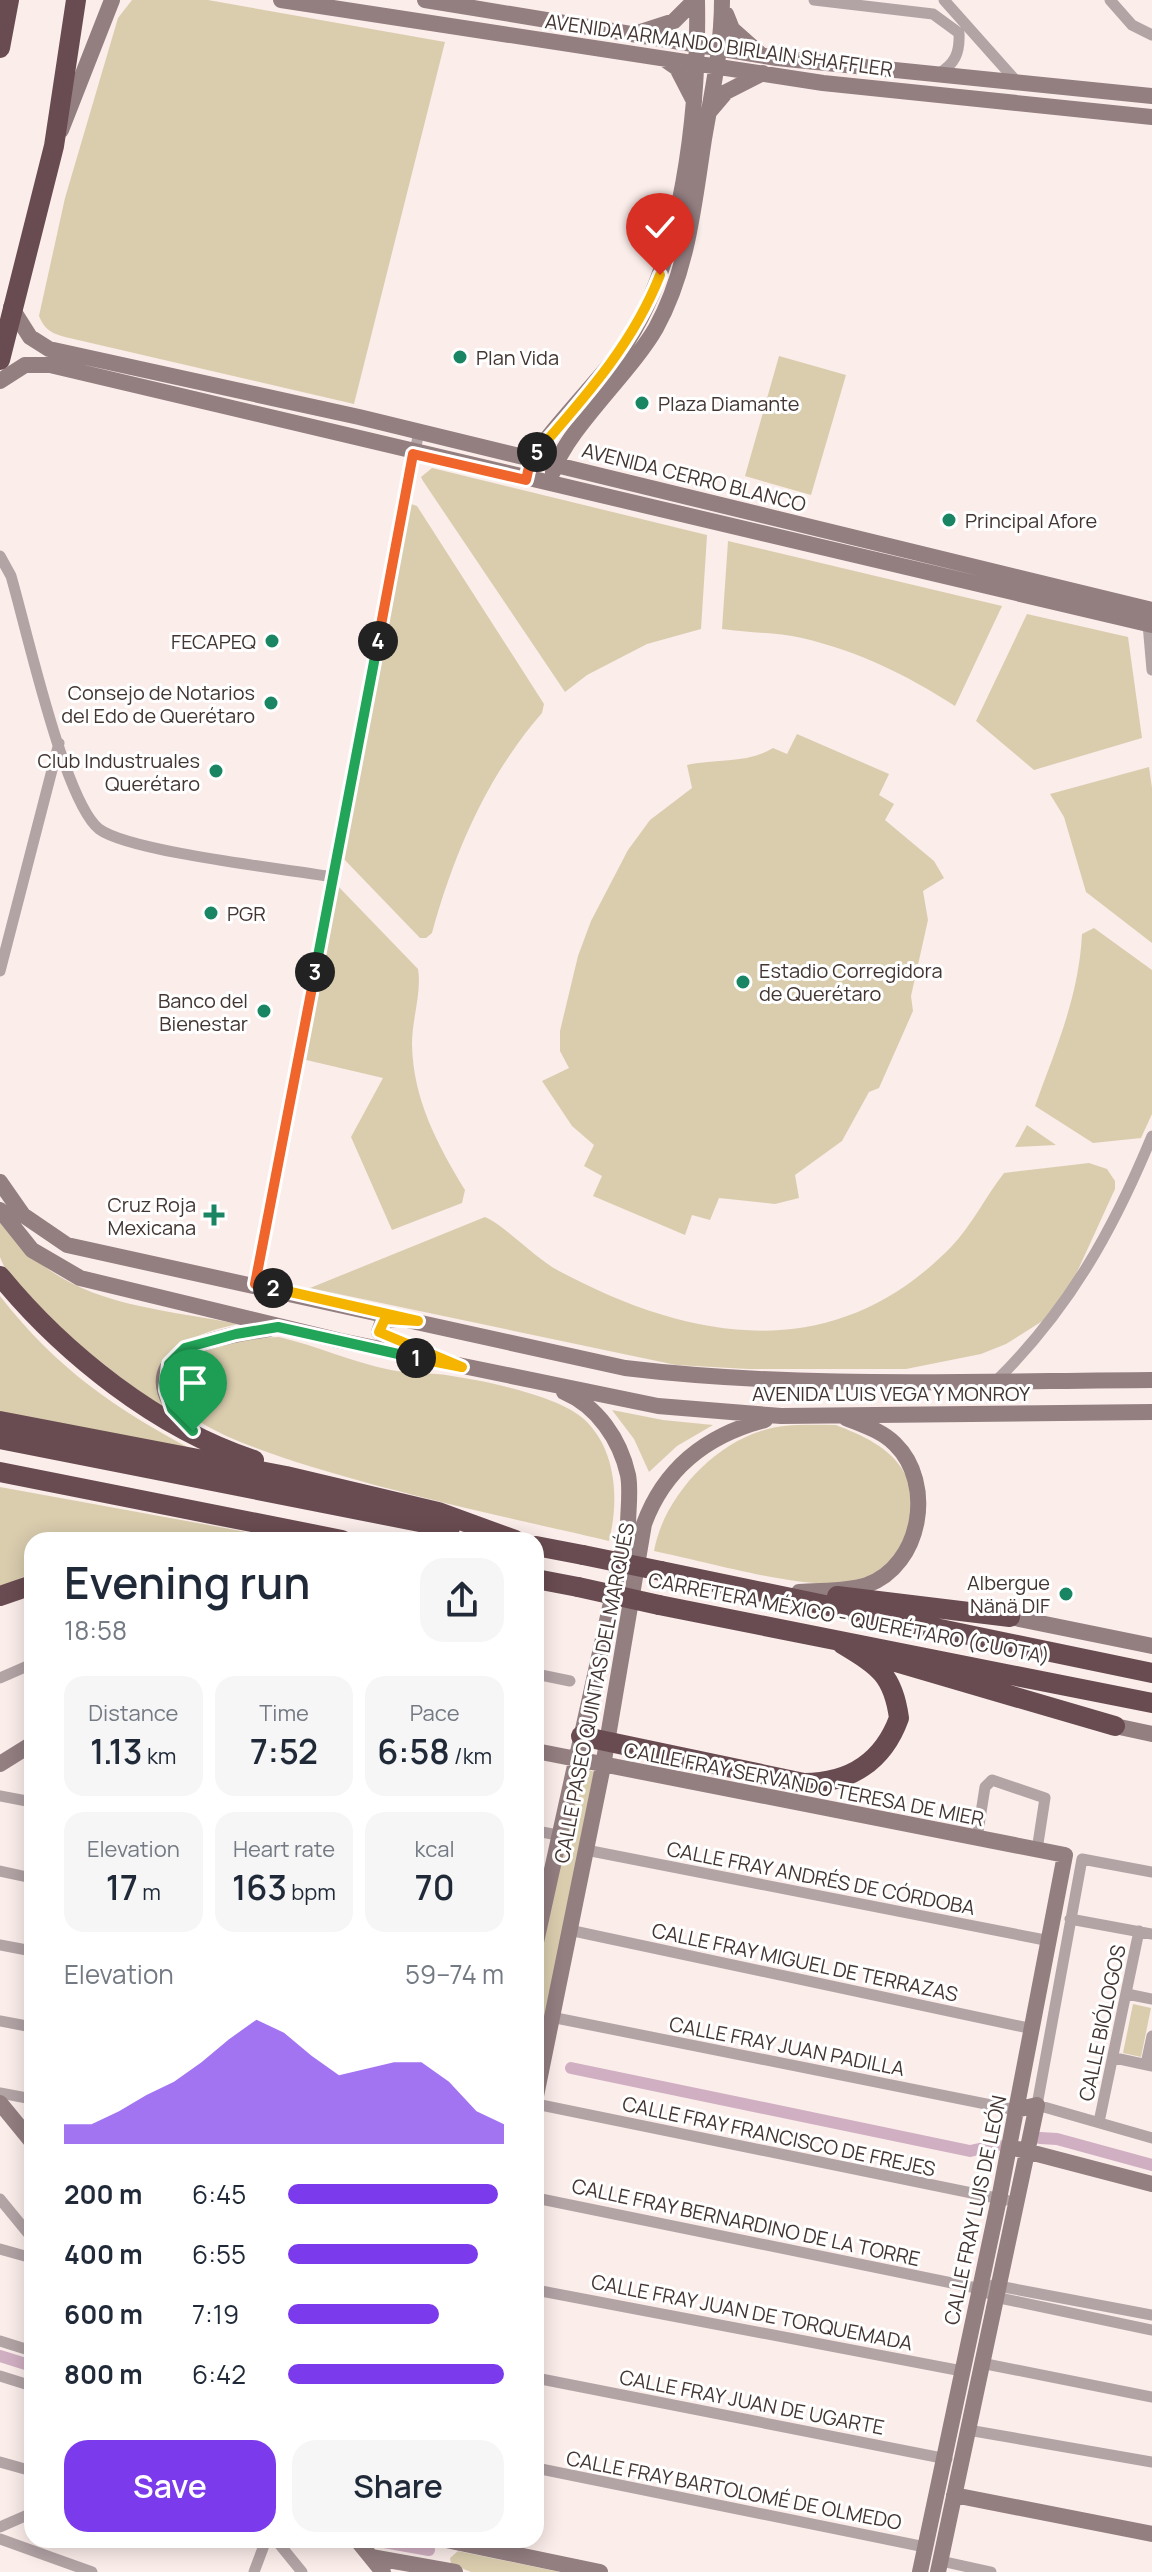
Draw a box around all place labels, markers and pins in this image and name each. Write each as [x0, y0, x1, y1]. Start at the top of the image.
pin [626, 193, 694, 275]
place label: Plan Vida [476, 344, 559, 371]
marker: Plan Vida [451, 348, 469, 366]
place label: Plaza Diamante [658, 390, 799, 417]
marker: Plaza Diamante [633, 394, 651, 412]
pin: 5 [517, 432, 557, 472]
place label: Principal Afore [965, 507, 1097, 534]
marker: Principal Afore [940, 511, 958, 529]
pin: 4 [358, 621, 398, 661]
place label: FECAPEQ [171, 628, 256, 655]
marker: FECAPEQ [263, 632, 281, 650]
place label: Consejo de Notarios del Edo de Querétaro [61, 679, 255, 729]
marker: Consejo de Notarios del Edo de Querétaro [262, 694, 280, 712]
place label: Club Industruales Querétaro [38, 747, 200, 797]
marker: Club Industruales Querétaro [207, 762, 225, 780]
place label: PGR [227, 900, 266, 927]
marker: PGR [202, 904, 220, 922]
pin: 3 [295, 952, 335, 992]
place label: Estadio Corregidora de Querétaro [759, 957, 943, 1007]
marker: Estadio Corregidora de Querétaro [734, 973, 752, 991]
place label: Banco del Bienestar [158, 987, 248, 1037]
marker: Banco del Bienestar [255, 1002, 273, 1020]
place label: Cruz Roja Mexicana [107, 1191, 196, 1241]
marker: Cruz Roja Mexicana [203, 1204, 225, 1226]
pin: 2 [253, 1268, 293, 1308]
pin: 1 [396, 1338, 436, 1378]
pin [159, 1349, 227, 1431]
place label: Albergue Nänä DIF [967, 1569, 1050, 1619]
marker: Albergue Nänä DIF [1057, 1585, 1075, 1603]

